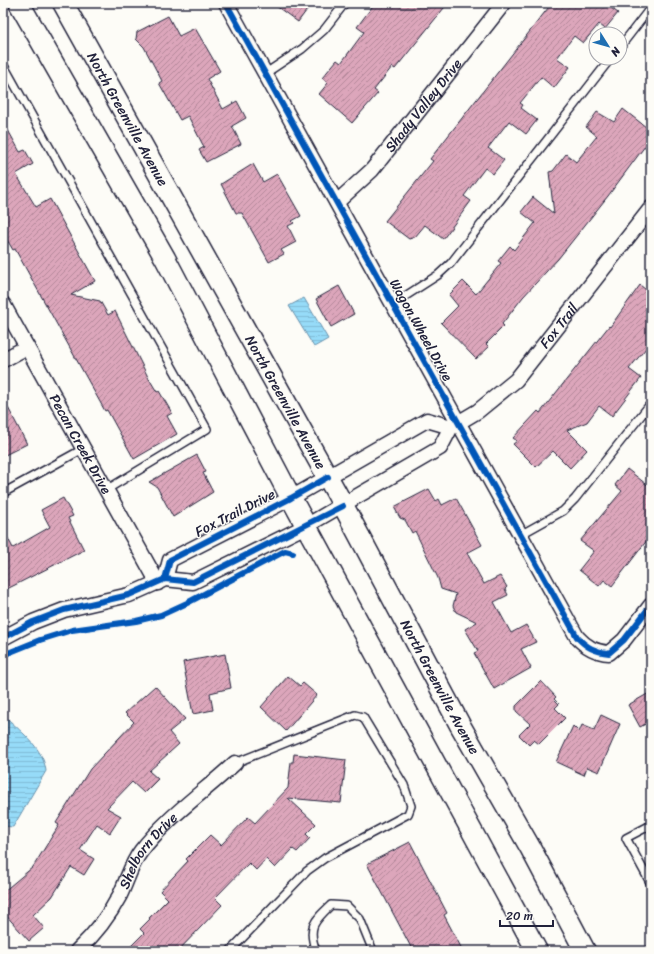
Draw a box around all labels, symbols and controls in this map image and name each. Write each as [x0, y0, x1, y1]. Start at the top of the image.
north arrow [588, 26, 628, 66]
text: N [605, 42, 626, 61]
street label: North Greenville Avenue [80, 47, 175, 191]
street label: Shady Valley Drive [378, 53, 468, 158]
street label: Wagon Wheel Drive [382, 274, 460, 386]
street label: Fox Trail [533, 296, 585, 354]
street label: North Greenville Avenue [238, 330, 333, 474]
street label: Pecan Creek Drive [43, 389, 119, 499]
street label: Fox Trail Drive [190, 482, 280, 544]
street label: North Greenville Avenue [393, 615, 487, 759]
street label: Shelborn Drive [112, 806, 183, 893]
scale bar [500, 902, 553, 928]
text: 20 m [506, 905, 533, 927]

